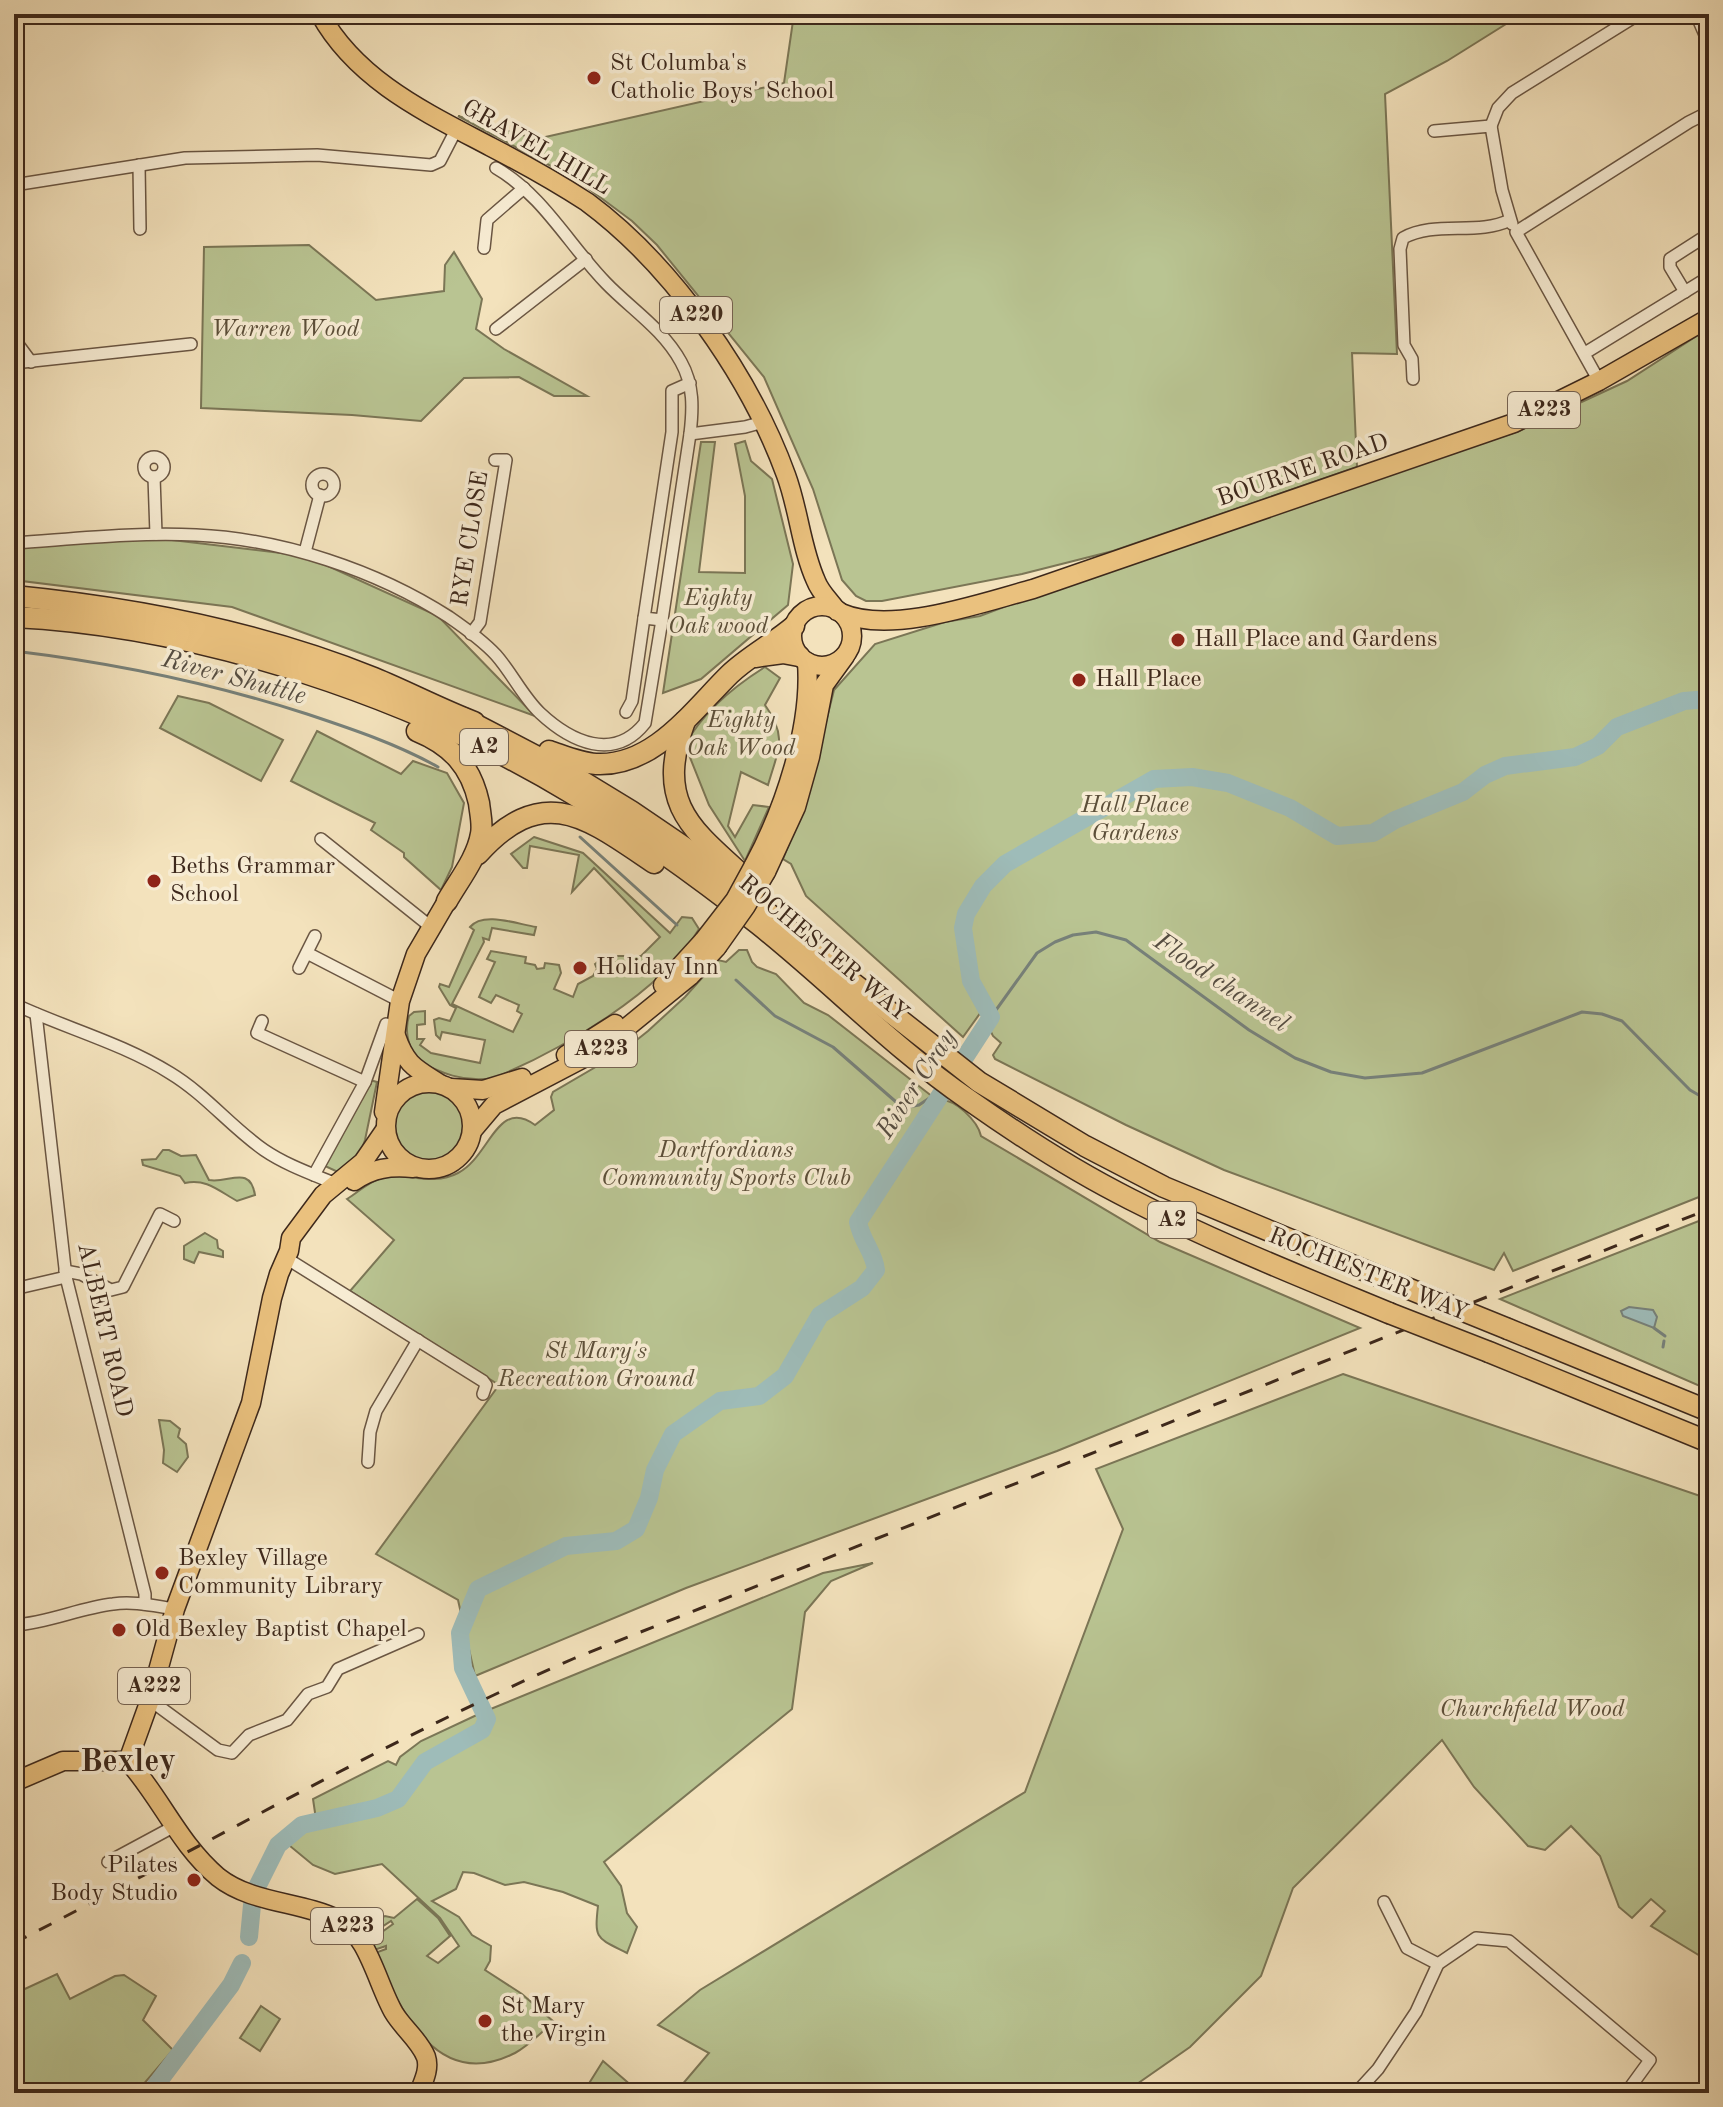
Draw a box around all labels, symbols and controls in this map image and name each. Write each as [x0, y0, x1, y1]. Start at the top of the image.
place label: St Columba's Catholic Boys' School [610, 52, 834, 104]
marker: St Columba's Catholic Boys' School [585, 69, 603, 87]
street label: GRAVEL HILL [458, 96, 614, 200]
road number: A220 [660, 297, 732, 333]
park label: Warren Wood [211, 318, 360, 342]
road number: A223 [1508, 392, 1580, 428]
street label: BOURNE ROAD [1214, 430, 1392, 512]
street label: RYE CLOSE [448, 469, 494, 609]
park label: Eighty Oak wood [668, 587, 769, 639]
place label: Hall Place and Gardens [1194, 628, 1437, 652]
marker: Hall Place and Gardens [1169, 631, 1187, 649]
water label: River Shuttle [158, 646, 309, 710]
place label: Hall Place [1095, 668, 1202, 692]
marker: Hall Place [1070, 671, 1088, 689]
park label: Eighty Oak Wood [686, 709, 796, 761]
road number: A2 [460, 729, 508, 765]
park label: Hall Place Gardens [1080, 794, 1189, 846]
place label: Beths Grammar School [170, 855, 335, 907]
street label: ROCHESTER WAY [734, 871, 912, 1027]
marker: Beths Grammar School [145, 872, 163, 890]
water label: Flood channel [1148, 928, 1294, 1038]
place label: Holiday Inn [596, 956, 719, 980]
marker: Holiday Inn [571, 959, 589, 977]
water label: River Cray [872, 1024, 962, 1144]
road number: A223 [565, 1031, 637, 1067]
park label: Dartfordians Community Sports Club [601, 1139, 851, 1191]
road number: A2 [1148, 1202, 1196, 1238]
street label: ROCHESTER WAY [1265, 1224, 1471, 1326]
street label: ALBERT ROAD [72, 1240, 136, 1420]
park label: St Mary's Recreation Ground [497, 1340, 695, 1392]
place label: Bexley Village Community Library [178, 1547, 384, 1599]
marker: Bexley Village Community Library [153, 1564, 171, 1582]
place label: Old Bexley Baptist Chapel [135, 1618, 407, 1642]
marker: Old Bexley Baptist Chapel [110, 1621, 128, 1639]
road number: A222 [118, 1668, 190, 1704]
park label: Churchfield Wood [1439, 1698, 1625, 1722]
district label: Bexley [80, 1747, 176, 1779]
place label: Pilates Body Studio [51, 1854, 178, 1906]
marker: Pilates Body Studio [185, 1871, 203, 1889]
road number: A223 [311, 1908, 383, 1944]
place label: St Mary the Virgin [501, 1995, 606, 2047]
marker: St Mary the Virgin [476, 2012, 494, 2030]

